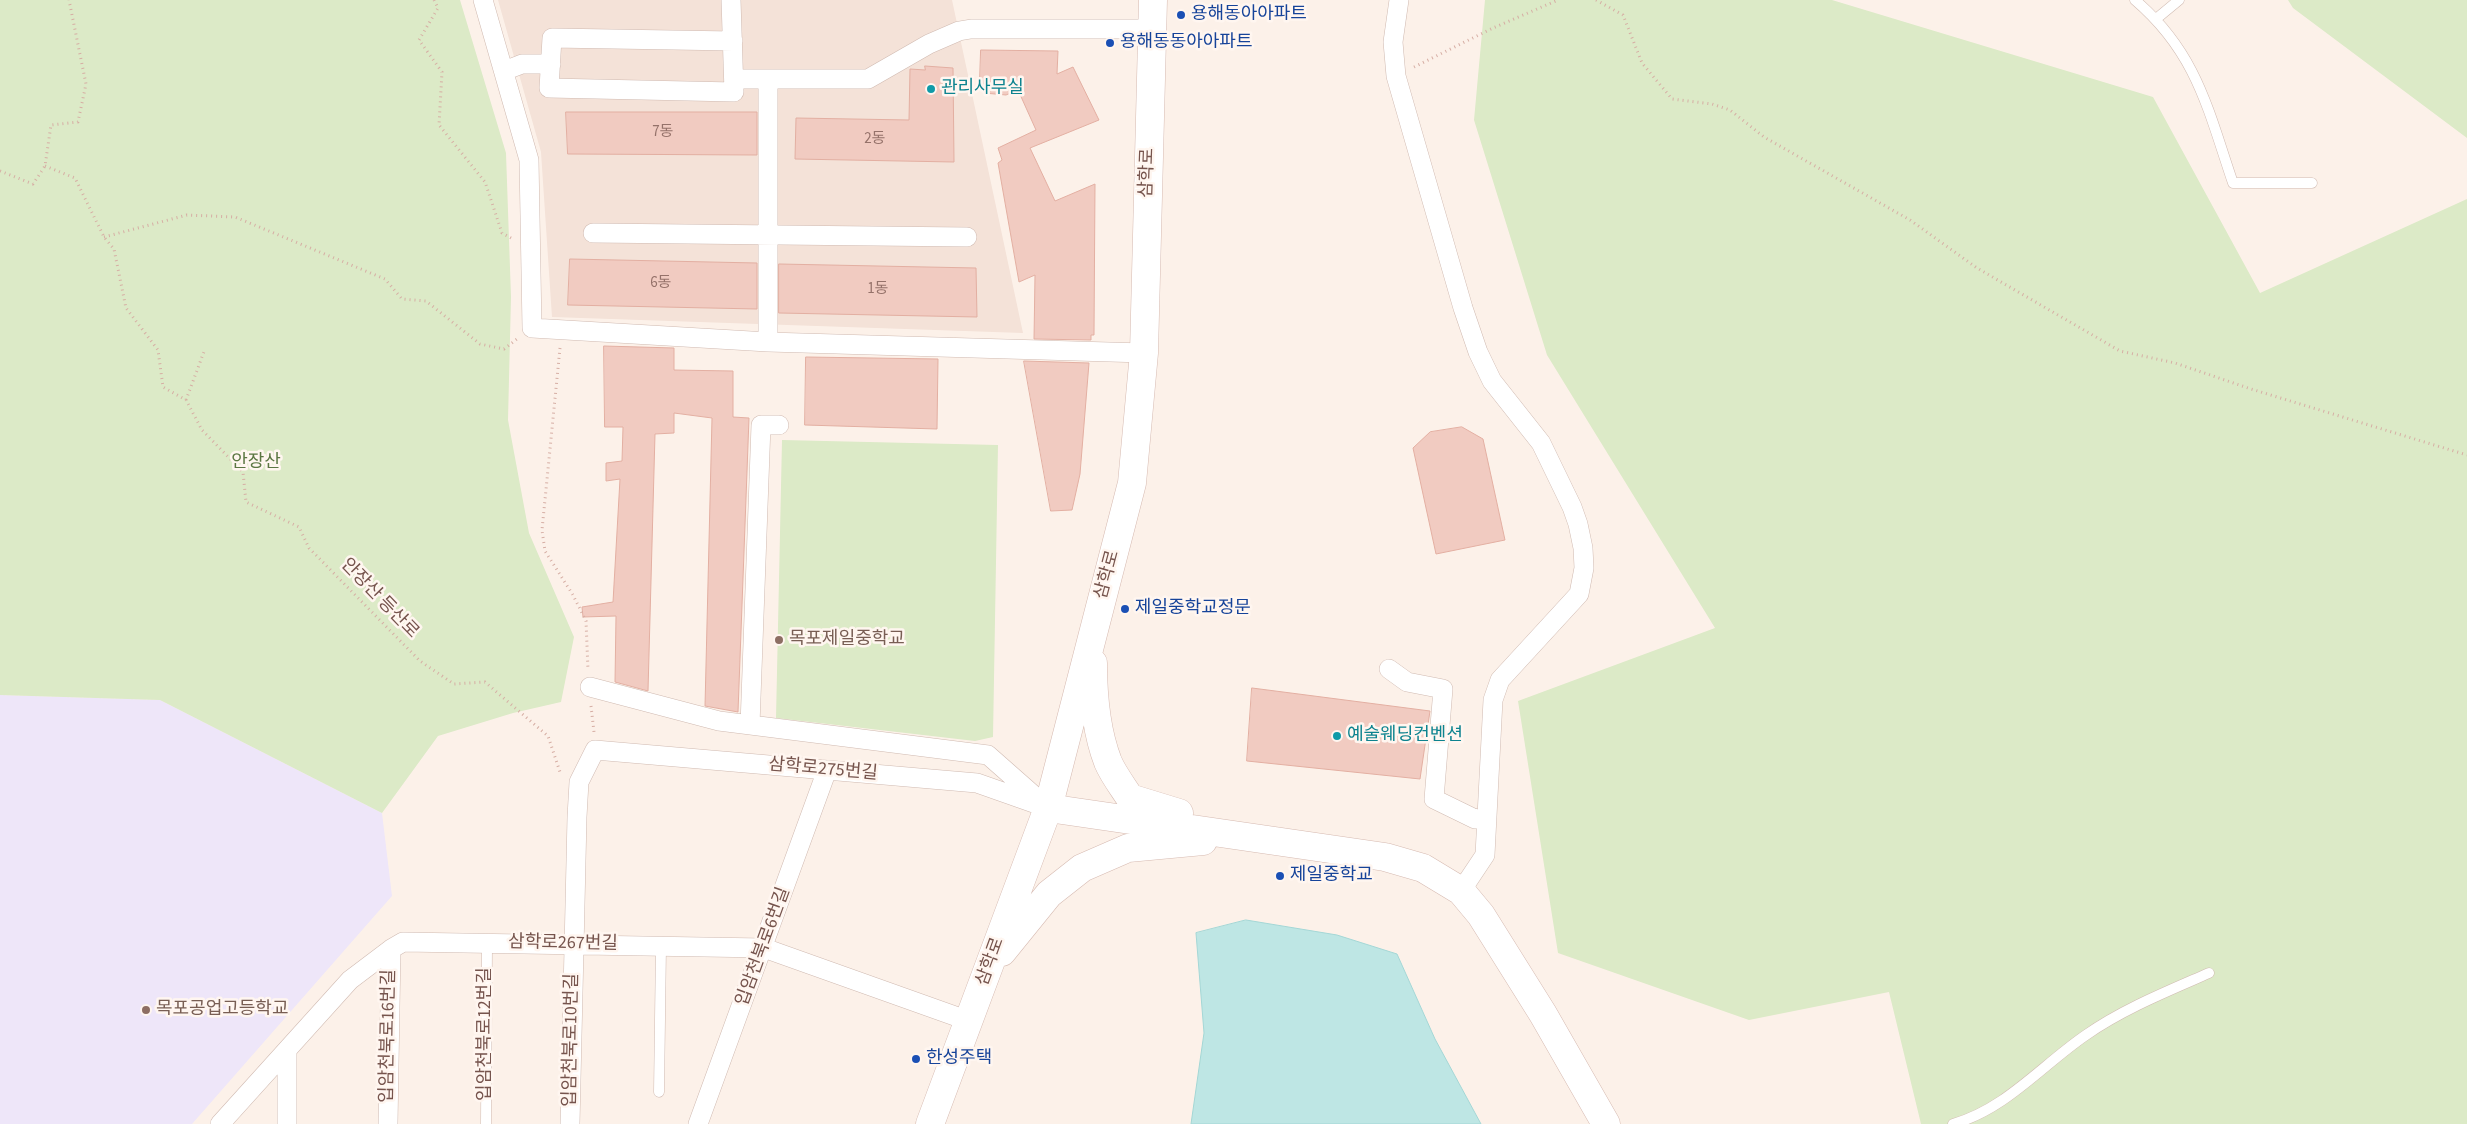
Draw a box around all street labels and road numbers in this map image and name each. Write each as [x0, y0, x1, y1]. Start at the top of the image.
street label: 삼학로 [1136, 148, 1160, 198]
street label: 삼학로 [1091, 548, 1125, 602]
street label: 안장산 등산로 [335, 554, 423, 644]
street label: 삼학로275번길 [767, 754, 879, 786]
street label: 입암천북로6번길 [732, 885, 796, 1009]
street label: 삼학로267번길 [508, 932, 618, 956]
street label: 삼학로 [972, 935, 1010, 989]
street label: 입암천북로12번길 [475, 967, 497, 1101]
street label: 입암천북로16번길 [377, 969, 401, 1103]
street label: 입암천북로10번길 [560, 973, 584, 1107]

